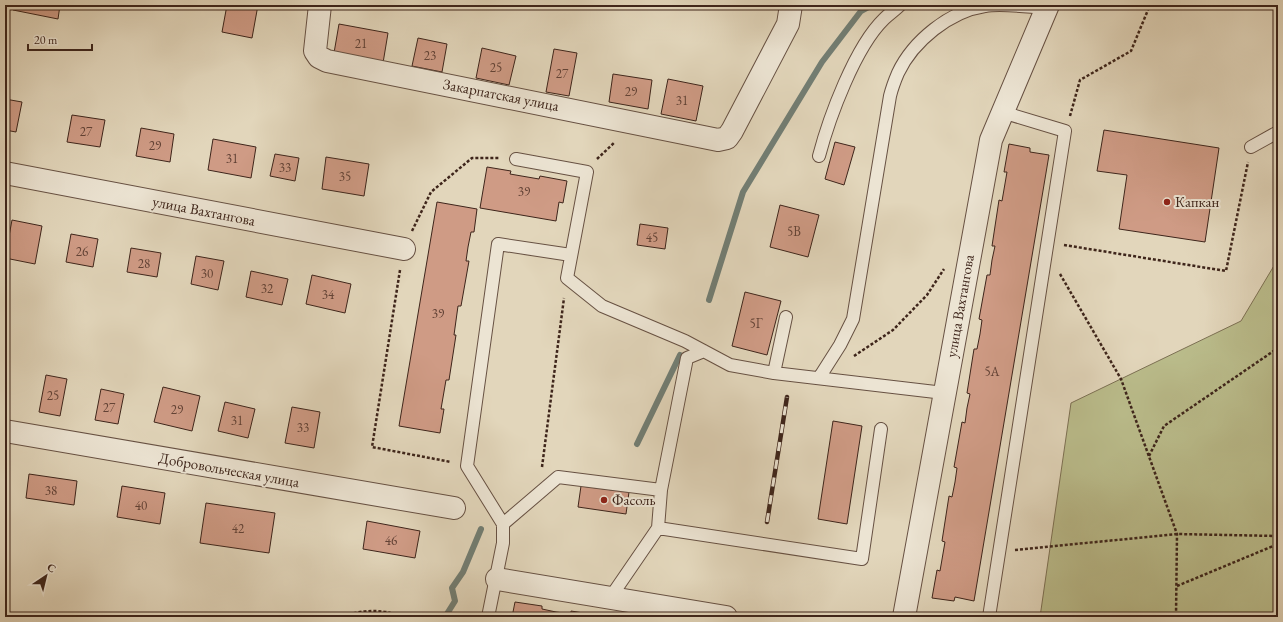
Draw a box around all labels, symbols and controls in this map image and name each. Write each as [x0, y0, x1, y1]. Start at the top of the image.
scale bar [28, 26, 92, 52]
text: 20 m [34, 32, 58, 48]
house number: 21 [355, 35, 367, 52]
house number: 23 [424, 47, 436, 64]
house number: 25 [490, 59, 502, 76]
house number: 27 [556, 65, 569, 82]
street label: Закарпатская улица [442, 74, 561, 115]
house number: 29 [625, 83, 638, 100]
house number: 31 [676, 92, 688, 109]
house number: 27 [80, 123, 93, 140]
house number: 29 [149, 137, 162, 154]
house number: 31 [226, 150, 238, 167]
house number: 33 [279, 159, 291, 176]
house number: 35 [339, 168, 351, 185]
house number: 39 [518, 183, 531, 200]
street label: улица Вахтангова [151, 191, 257, 230]
place label: Капкан [1175, 192, 1219, 211]
marker: Капкан [1162, 197, 1172, 207]
house number: 5В [787, 223, 801, 240]
house number: 45 [646, 229, 658, 246]
house number: 26 [76, 243, 88, 260]
street label: улица Вахтангова [941, 253, 978, 359]
house number: 28 [138, 255, 150, 272]
house number: 30 [201, 265, 213, 282]
house number: 32 [261, 280, 274, 297]
house number: 34 [322, 286, 335, 303]
house number: 39 [432, 305, 445, 322]
house number: 5Г [750, 315, 763, 332]
house number: 5А [984, 363, 1001, 380]
house number: 25 [47, 387, 59, 404]
house number: 27 [103, 399, 116, 416]
house number: 29 [171, 401, 184, 418]
house number: 31 [231, 412, 243, 429]
house number: 33 [297, 419, 309, 436]
street label: Добровольческая улица [157, 448, 301, 491]
house number: 38 [45, 482, 57, 499]
place label: Фасоль [612, 490, 656, 509]
marker: Фасоль [599, 495, 609, 505]
house number: 40 [135, 497, 147, 514]
house number: 42 [232, 520, 245, 537]
house number: 46 [385, 532, 397, 549]
north arrow [26, 556, 66, 596]
text: С [45, 560, 59, 576]

